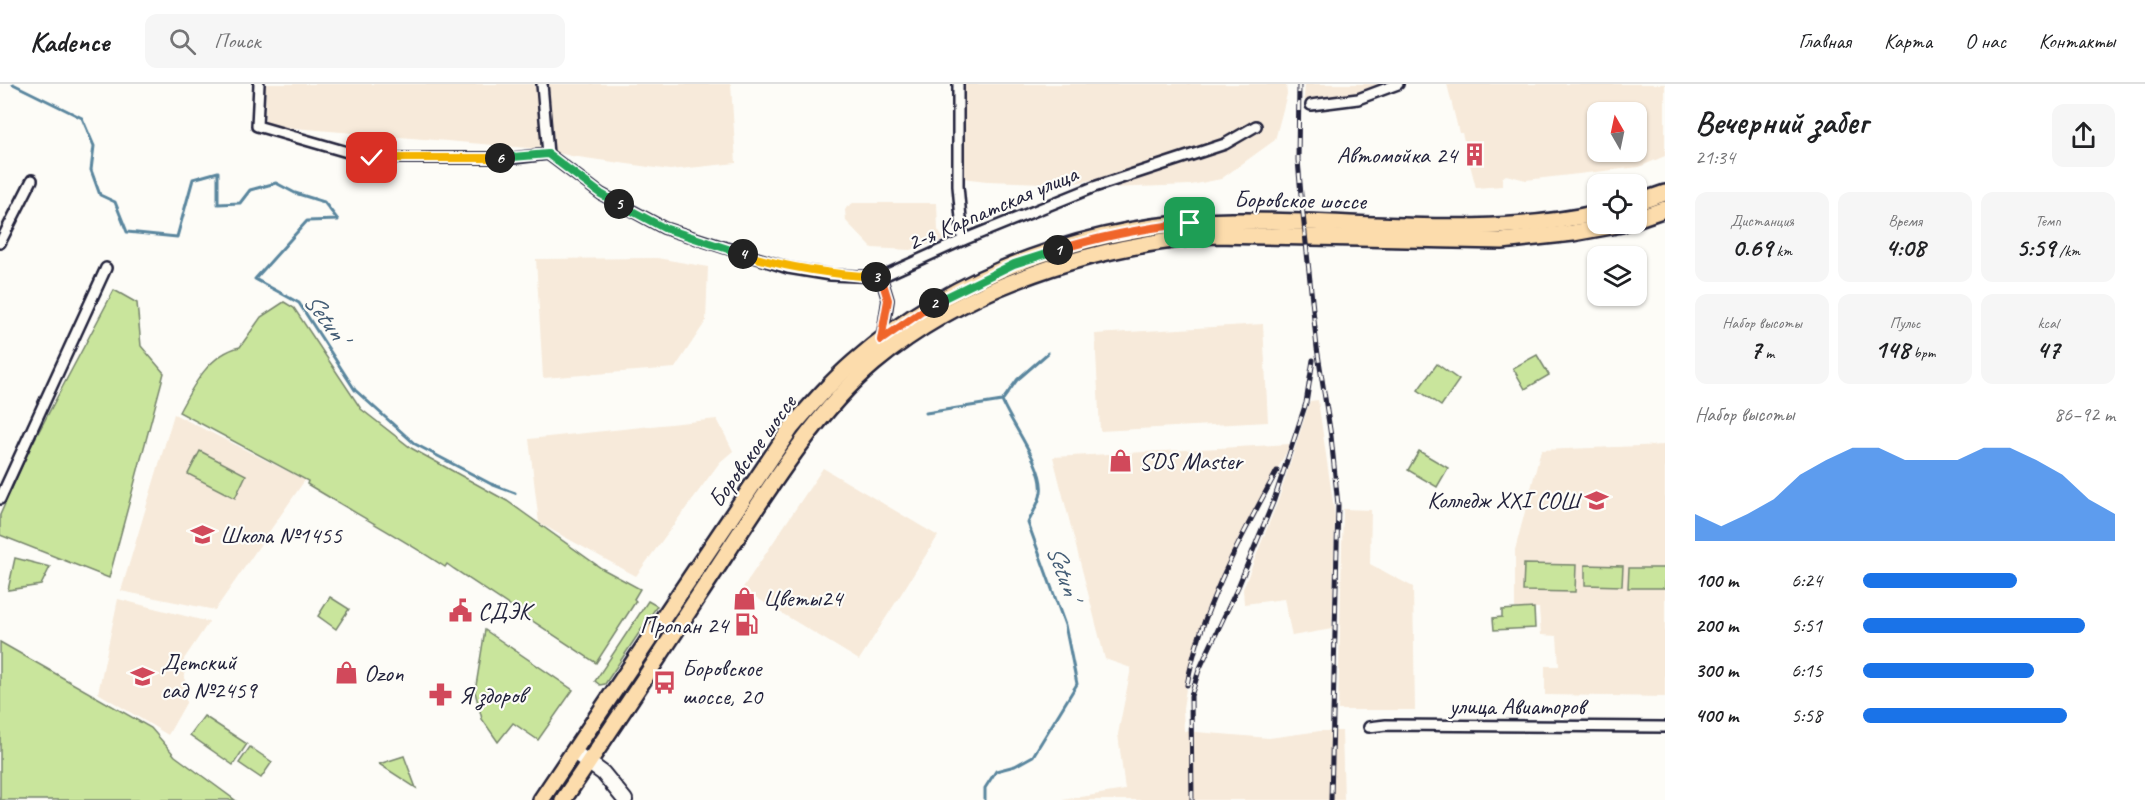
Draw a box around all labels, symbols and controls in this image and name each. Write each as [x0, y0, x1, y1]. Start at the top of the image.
search box [145, 14, 565, 68]
text: Kadence [30, 24, 109, 59]
icon: search [166, 25, 199, 58]
text: Поиск [214, 27, 261, 55]
text: Главная [1798, 28, 1851, 54]
text: Карта [1884, 28, 1932, 54]
text: О нас [1965, 28, 2006, 54]
text: Контакты [2039, 28, 2115, 54]
text: Вечерний забег [1695, 101, 1868, 143]
north arrow [1587, 102, 1647, 162]
map controls [1587, 102, 1647, 306]
button: share [2052, 104, 2115, 167]
pin [346, 132, 397, 183]
place label: Автомойка 24 [1337, 140, 1459, 170]
icon: check [355, 141, 388, 174]
building icon: Автомойка 24 [1462, 142, 1488, 168]
pin: 6 [485, 143, 515, 173]
text: 21:34 [1695, 145, 1735, 170]
text: 6 [496, 148, 504, 168]
street label: 2-я Карпатская улица [902, 158, 1083, 257]
button: locate [1587, 174, 1647, 234]
street label: Боровское шоссе [1234, 184, 1368, 216]
pin: 5 [604, 189, 634, 219]
text: 5 [616, 194, 622, 214]
pin [1164, 197, 1215, 248]
icon: arrive [1173, 206, 1206, 239]
text: Дистанция [1730, 211, 1794, 231]
text: Время [1888, 211, 1922, 231]
text: Темп [2035, 211, 2061, 231]
text: 0.69 [1732, 231, 1772, 264]
text: 4:08 [1885, 231, 1925, 264]
text: 5:59 [2016, 231, 2055, 264]
pin: 1 [1043, 235, 1073, 265]
pin: 4 [728, 239, 758, 269]
text: 1 [1054, 240, 1062, 260]
text: km [1772, 241, 1792, 261]
text: /km [2055, 241, 2080, 261]
text: 4 [739, 244, 747, 264]
button: layers [1587, 246, 1647, 306]
pin: 3 [861, 262, 891, 292]
text: 3 [872, 267, 880, 287]
water label: Setun' [296, 286, 360, 356]
pin: 2 [919, 288, 949, 318]
text: 2 [930, 293, 938, 313]
text: Набор высоты [1722, 313, 1802, 333]
text: Пульс [1890, 313, 1920, 333]
text: kcal [2037, 313, 2059, 333]
text: 7 [1750, 333, 1761, 366]
text: 148 [1875, 333, 1910, 366]
text: 47 [2036, 333, 2060, 366]
text: m [1761, 343, 1774, 363]
text: bpm [1910, 343, 1935, 363]
street label: Боровское шоссе [701, 387, 804, 513]
text: Набор высоты [1695, 402, 1794, 427]
text: 86–92 m [2054, 402, 2115, 427]
place label: SDS Master [1139, 446, 1244, 476]
shop icon: SDS Master [1108, 448, 1134, 474]
place label: Колледж XXI СОШ [1427, 485, 1583, 515]
school or university icon: Колледж XXI СОШ [1584, 487, 1610, 513]
place label: Школа №1455 [220, 520, 343, 550]
school or university icon: Школа №1455 [189, 522, 215, 548]
water label: Setun' [1039, 540, 1091, 610]
text: 100 m [1695, 568, 1738, 593]
text: 6:24 [1791, 568, 1822, 593]
place label: Цветы24 [763, 583, 845, 613]
shop icon: Цветы24 [732, 585, 758, 611]
place label: СДЭК [478, 596, 536, 626]
public building icon: СДЭК [447, 598, 473, 624]
place label: Пропан 24 [640, 610, 730, 640]
fuel station icon: Пропан 24 [733, 612, 759, 638]
text: 200 m [1695, 613, 1738, 638]
text: 5:51 [1791, 613, 1822, 638]
place label: Детский сад №2459 [161, 647, 259, 705]
place label: Боровское шоссе, 20 [682, 653, 764, 711]
place label: Ozon [364, 658, 404, 688]
text: 300 m [1695, 658, 1738, 683]
text: 6:15 [1791, 658, 1822, 683]
shop icon: Ozon [333, 660, 359, 686]
school or university icon: Детский сад №2459 [130, 663, 156, 689]
bus stop icon: Боровское шоссе, 20 [651, 669, 677, 695]
place label: Я здоров [459, 680, 531, 711]
pharmacy icon: Я здоров [428, 682, 454, 708]
street label: улица Авиаторов [1447, 691, 1589, 721]
text: 400 m [1695, 703, 1738, 728]
text: 5:58 [1791, 703, 1822, 728]

